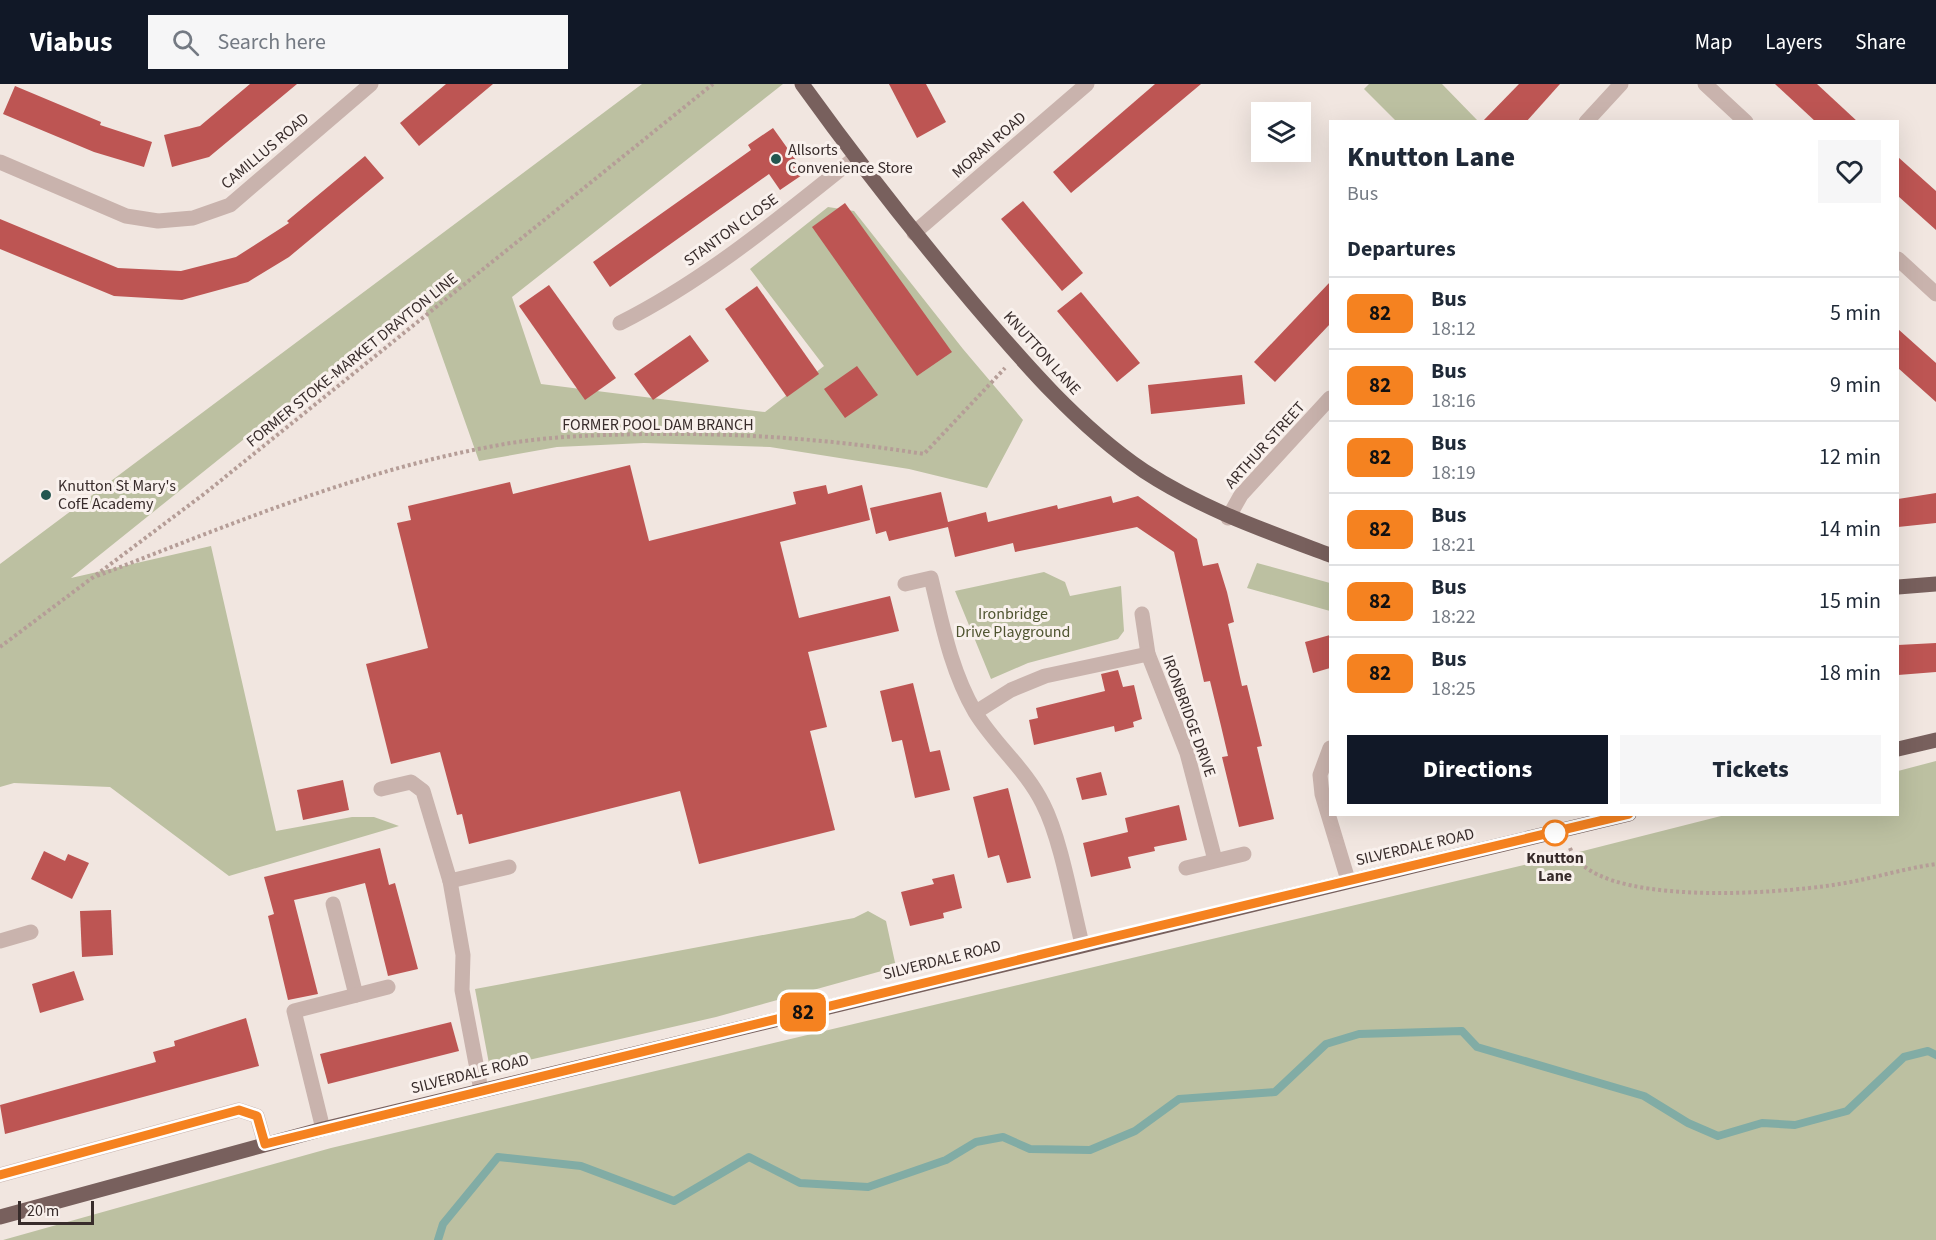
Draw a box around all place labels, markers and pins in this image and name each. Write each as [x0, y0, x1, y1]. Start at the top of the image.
place label: Allsorts Convenience Store [788, 139, 913, 179]
marker: Allsorts Convenience Store [769, 152, 783, 166]
place label: Knutton St Mary's CofE Academy [58, 475, 176, 515]
marker: Knutton St Mary's CofE Academy [39, 488, 53, 502]
marker: Knutton Lane [1542, 820, 1568, 846]
place label: Knutton Lane [1526, 847, 1584, 887]

